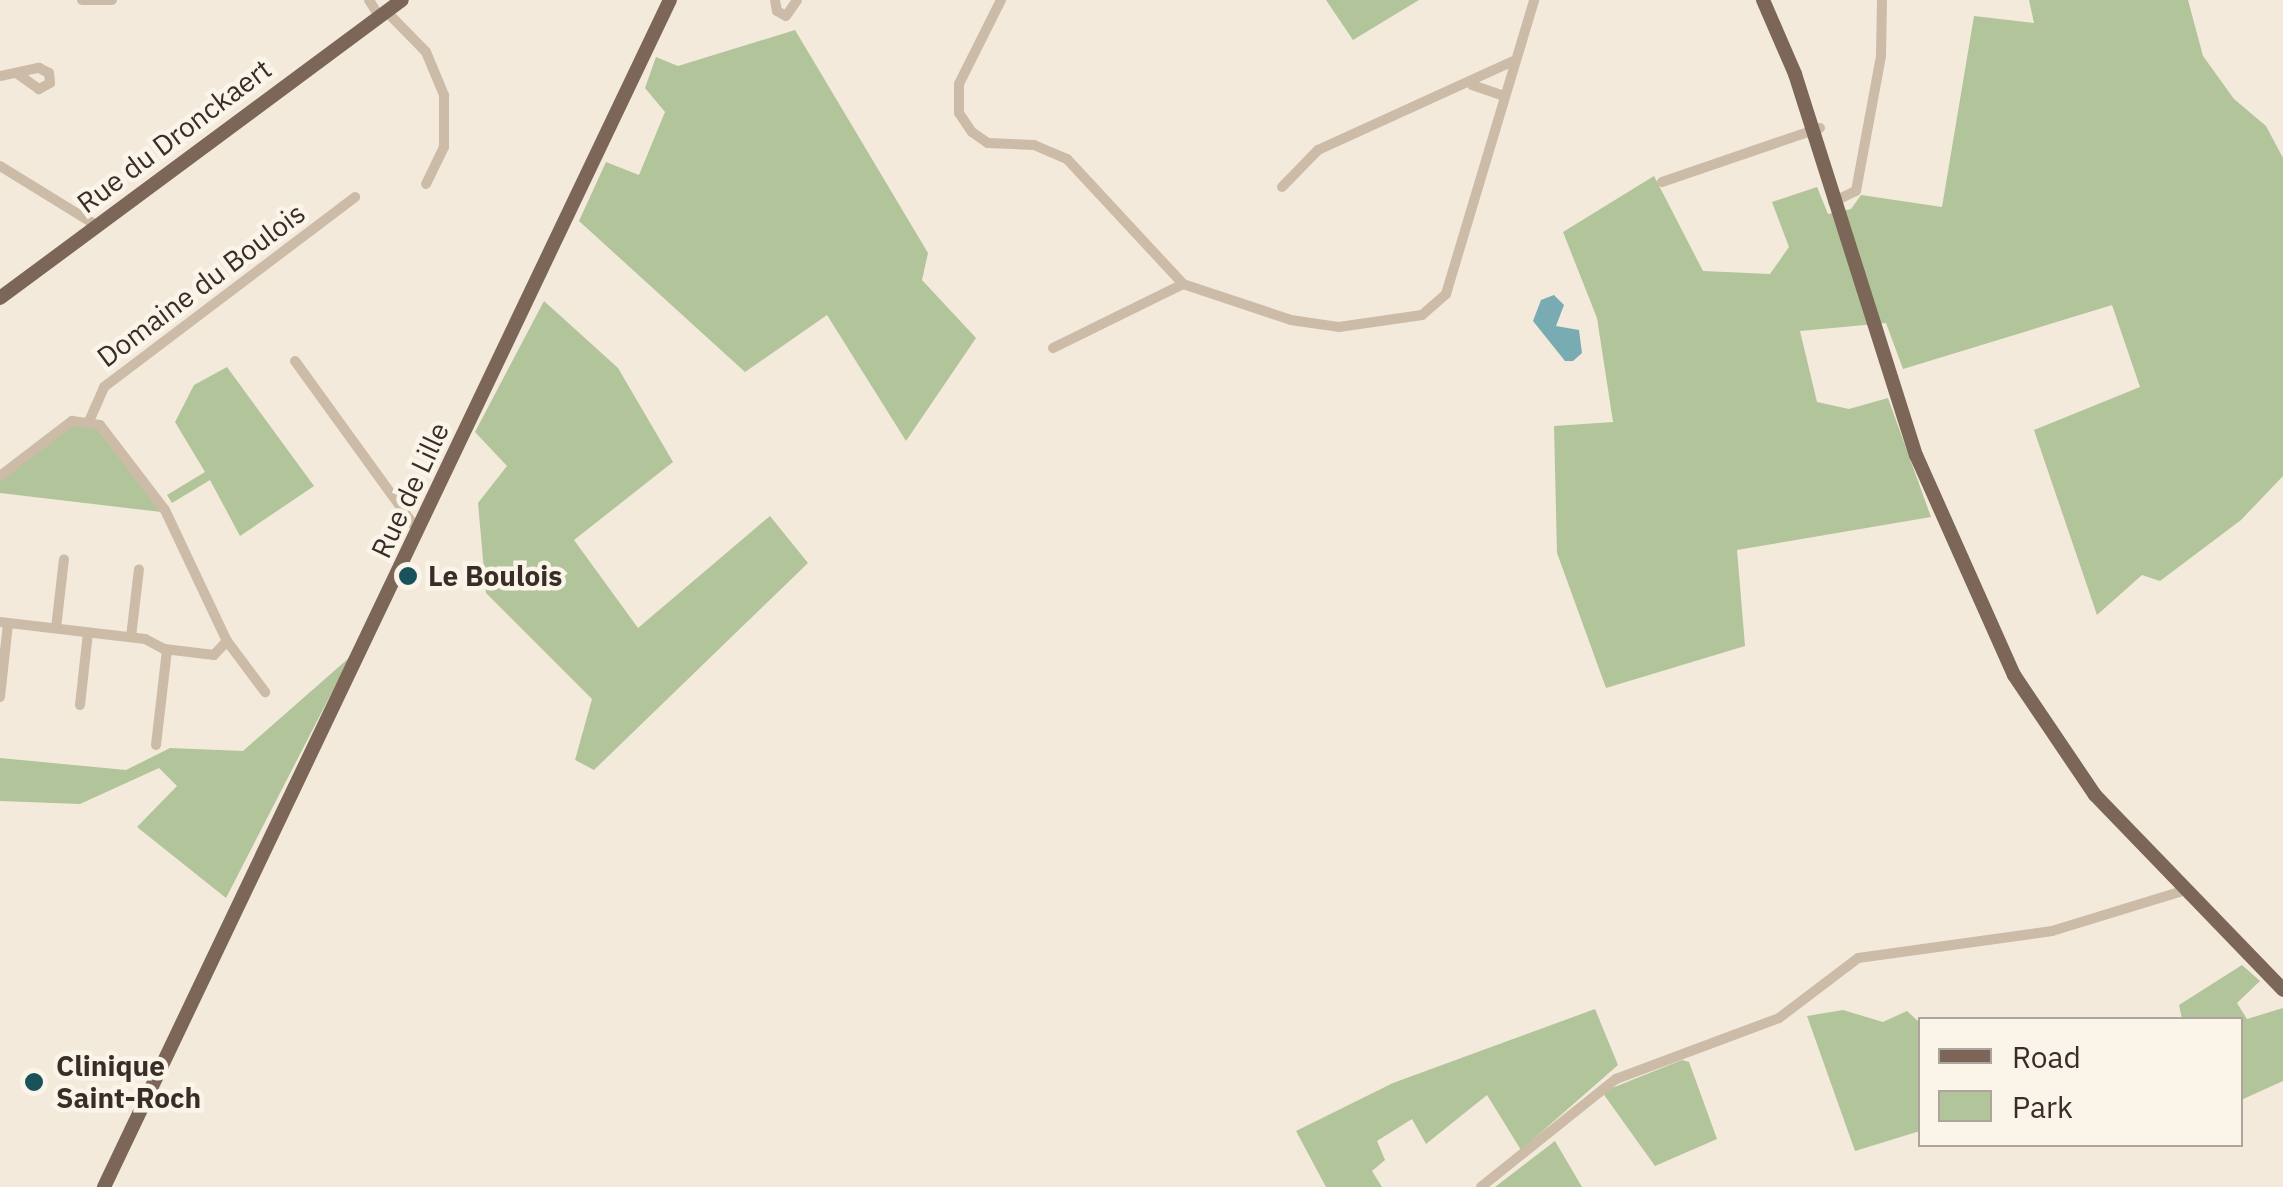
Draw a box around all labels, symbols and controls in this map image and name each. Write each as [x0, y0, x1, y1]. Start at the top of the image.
street label: Rue du Dronckaert [70, 52, 278, 220]
street label: Domaine du Boulois [91, 196, 311, 374]
street label: Rue de Lille [364, 417, 456, 563]
place label: Le Boulois [428, 559, 562, 593]
marker: Le Boulois [397, 565, 419, 587]
legend [1918, 1017, 2243, 1147]
text: Road [2012, 1037, 2081, 1076]
place label: Clinique Saint-Roch [56, 1049, 201, 1115]
marker: Clinique Saint-Roch [21, 1069, 47, 1095]
text: Park [2012, 1087, 2073, 1126]

